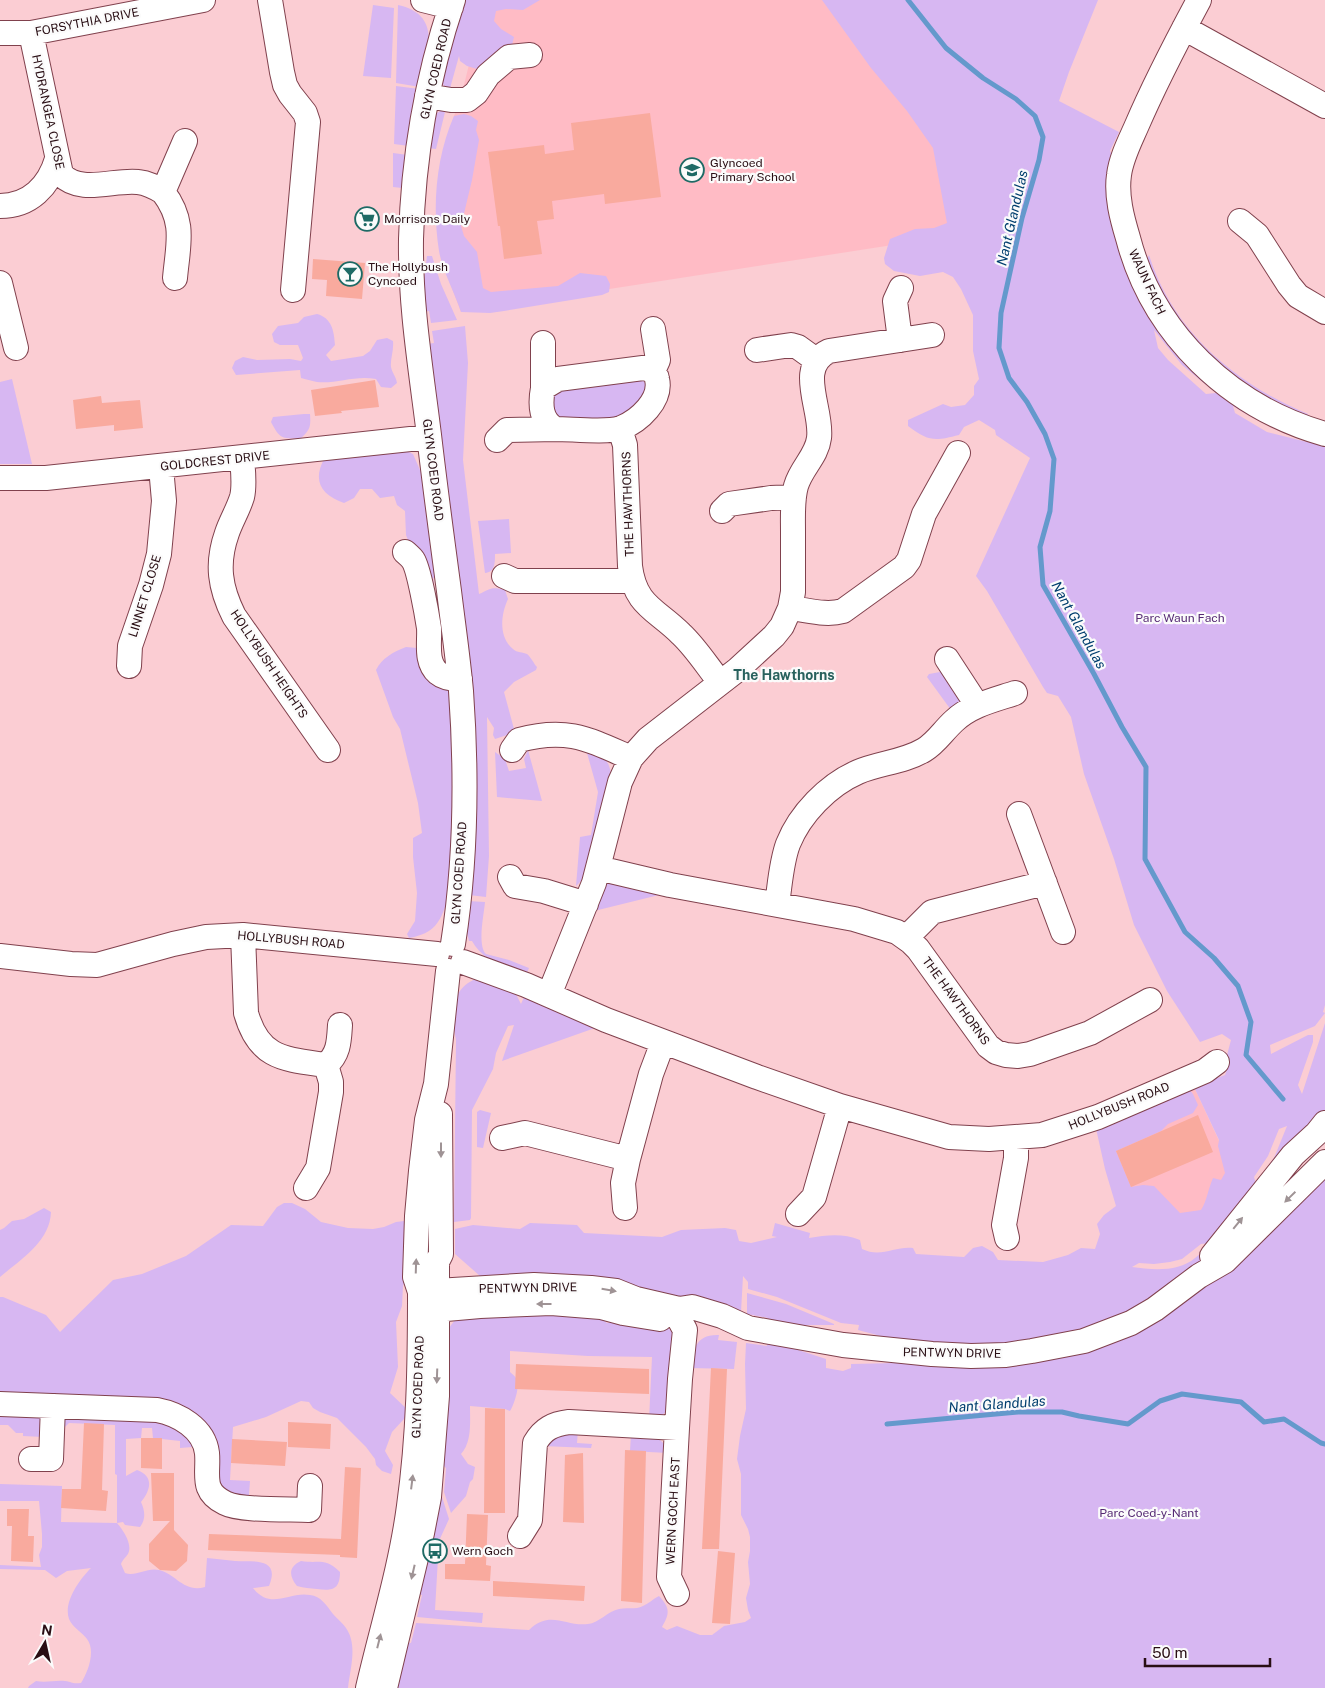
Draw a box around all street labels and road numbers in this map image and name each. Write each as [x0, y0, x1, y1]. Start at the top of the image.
street label: FORSYTHIA DRIVE [34, 5, 140, 39]
street label: GLYN COED ROAD [418, 17, 454, 121]
street label: HYDRANGEA CLOSE [29, 53, 67, 171]
street label: WAUN FACH [1126, 247, 1168, 317]
street label: GLYN COED ROAD [420, 418, 446, 522]
street label: GOLDCREST DRIVE [160, 448, 270, 474]
street label: THE HAWTHORNS [619, 451, 637, 557]
street label: LINNET CLOSE [126, 553, 164, 639]
street label: HOLLYBUSH HEIGHTS [227, 607, 311, 721]
street label: GLYN COED ROAD [448, 821, 470, 925]
street label: HOLLYBUSH ROAD [237, 928, 345, 952]
street label: THE HAWTHORNS [919, 954, 993, 1048]
street label: HOLLYBUSH ROAD [1066, 1079, 1172, 1133]
street label: PENTWYN DRIVE [479, 1280, 577, 1296]
street label: GLYN COED ROAD [409, 1335, 427, 1439]
street label: PENTWYN DRIVE [903, 1345, 1001, 1361]
street label: WERN GOCH EAST [663, 1457, 683, 1565]

